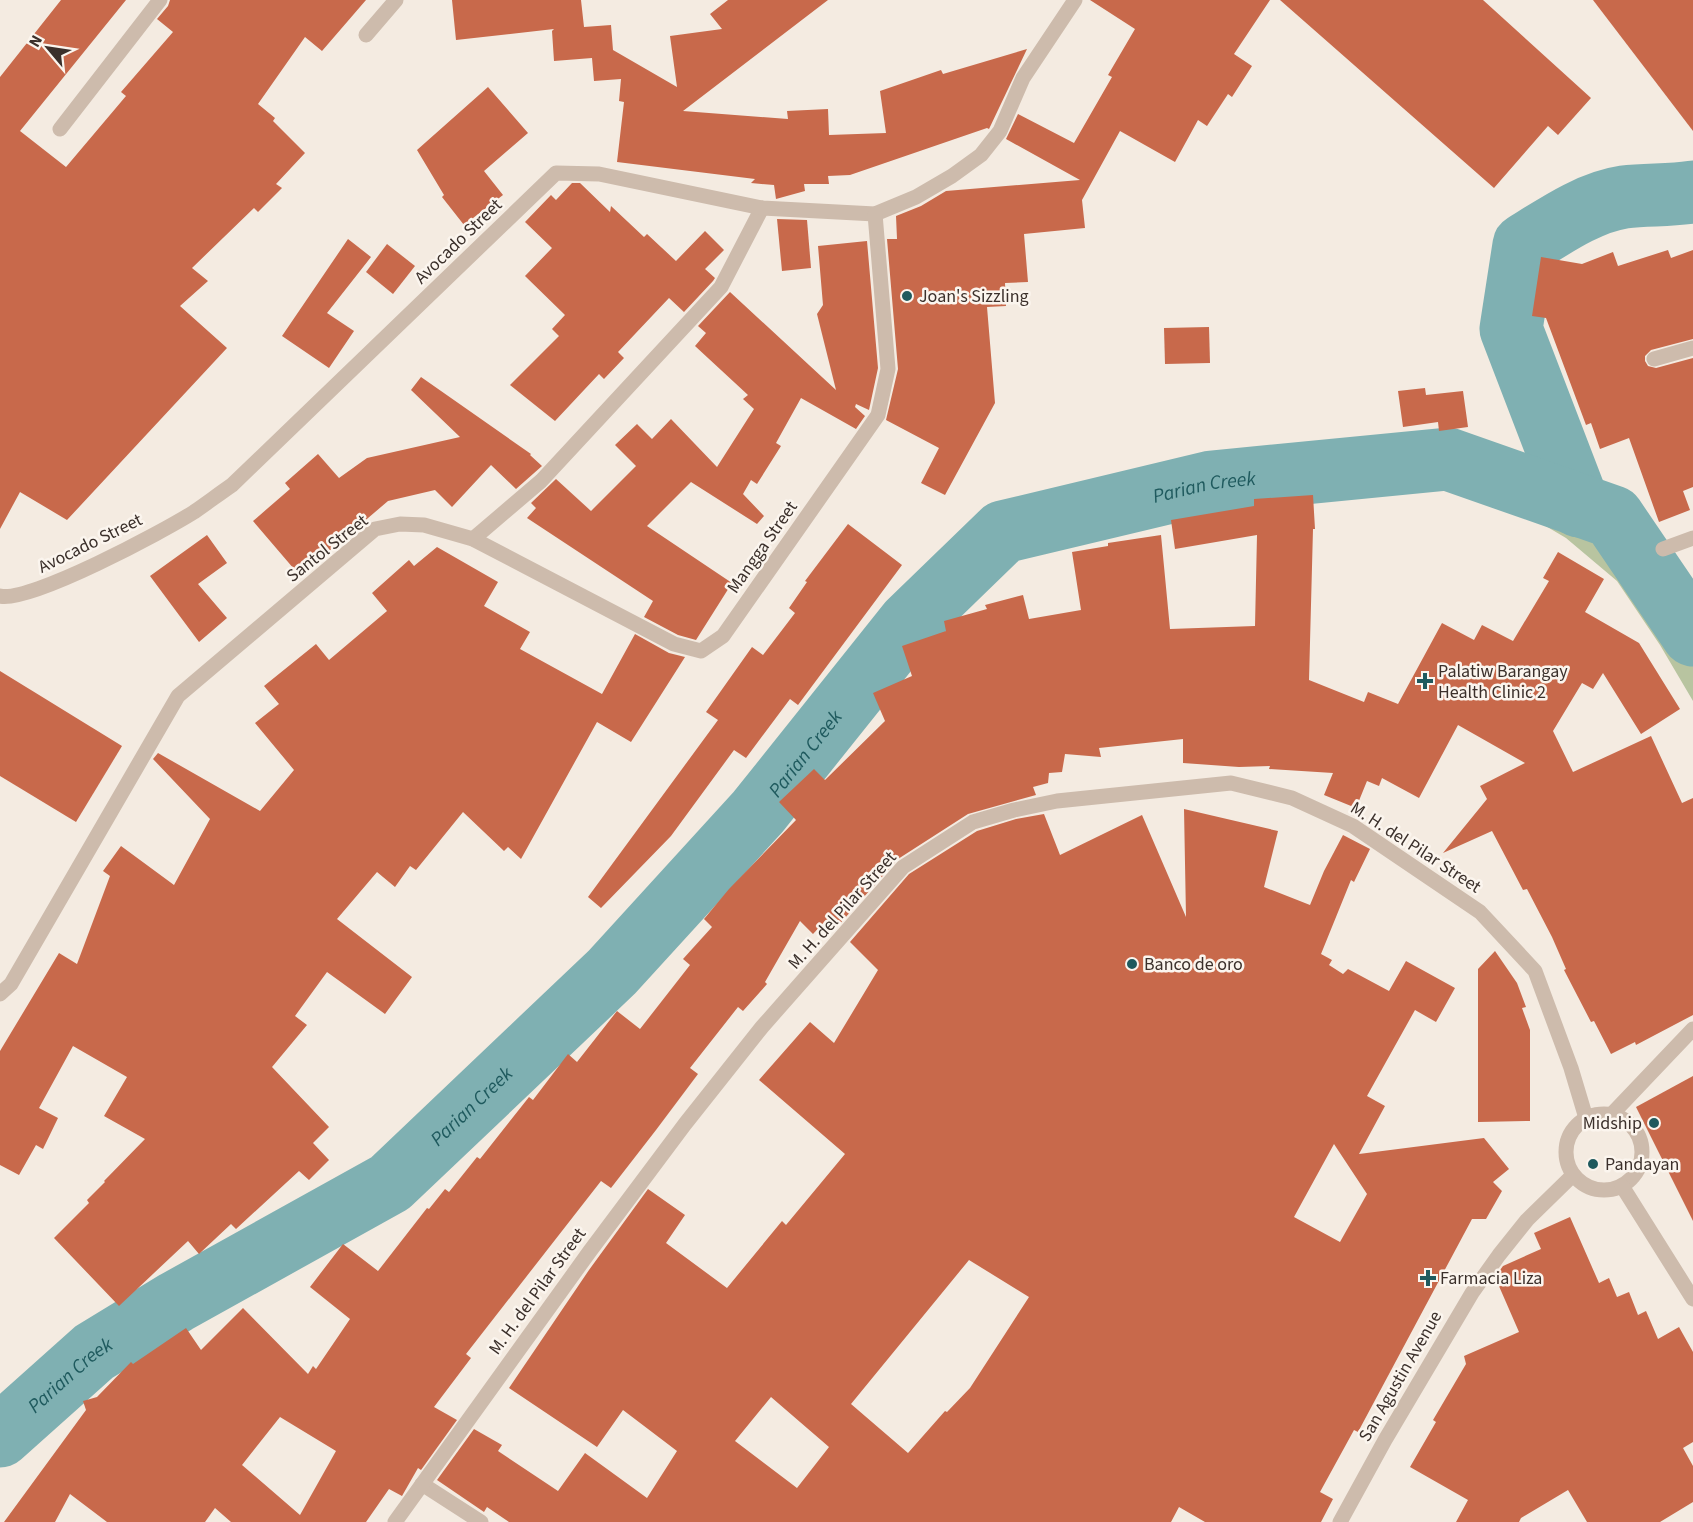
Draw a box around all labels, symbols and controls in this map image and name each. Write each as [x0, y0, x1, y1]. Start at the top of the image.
north arrow [18, 18, 78, 78]
text: N [24, 31, 48, 51]
street label: Avocado Street [409, 193, 508, 290]
place label: Joan's Sizzling [919, 284, 1029, 309]
marker: Joan's Sizzling [900, 289, 914, 303]
water label: Parian Creek [1150, 465, 1258, 511]
street label: Mangga Street [721, 496, 804, 599]
street label: Avocado Street [34, 507, 147, 580]
street label: Santol Street [281, 509, 373, 588]
place label: Palatiw Barangay Health Clinic 2 [1438, 659, 1568, 705]
marker: Palatiw Barangay Health Clinic 2 [1416, 672, 1434, 690]
water label: Parian Creek [762, 704, 850, 804]
street label: M. H. del Pilar Street [1345, 796, 1486, 899]
street label: M. H. del Pilar Street [782, 846, 902, 975]
place label: Banco de oro [1144, 952, 1243, 977]
marker: Banco de oro [1125, 957, 1139, 971]
water label: Parian Creek [424, 1060, 520, 1153]
place label: Midship [1583, 1111, 1642, 1136]
marker: Midship [1647, 1116, 1661, 1130]
place label: Pandayan [1605, 1152, 1679, 1177]
marker: Pandayan [1586, 1157, 1600, 1171]
street label: M. H. del Pilar Street [483, 1223, 592, 1360]
place label: Farmacia Liza [1440, 1266, 1542, 1291]
marker: Farmacia Liza [1421, 1271, 1435, 1285]
street label: San Agustin Avenue [1353, 1306, 1448, 1446]
water label: Parian Creek [22, 1331, 119, 1420]

